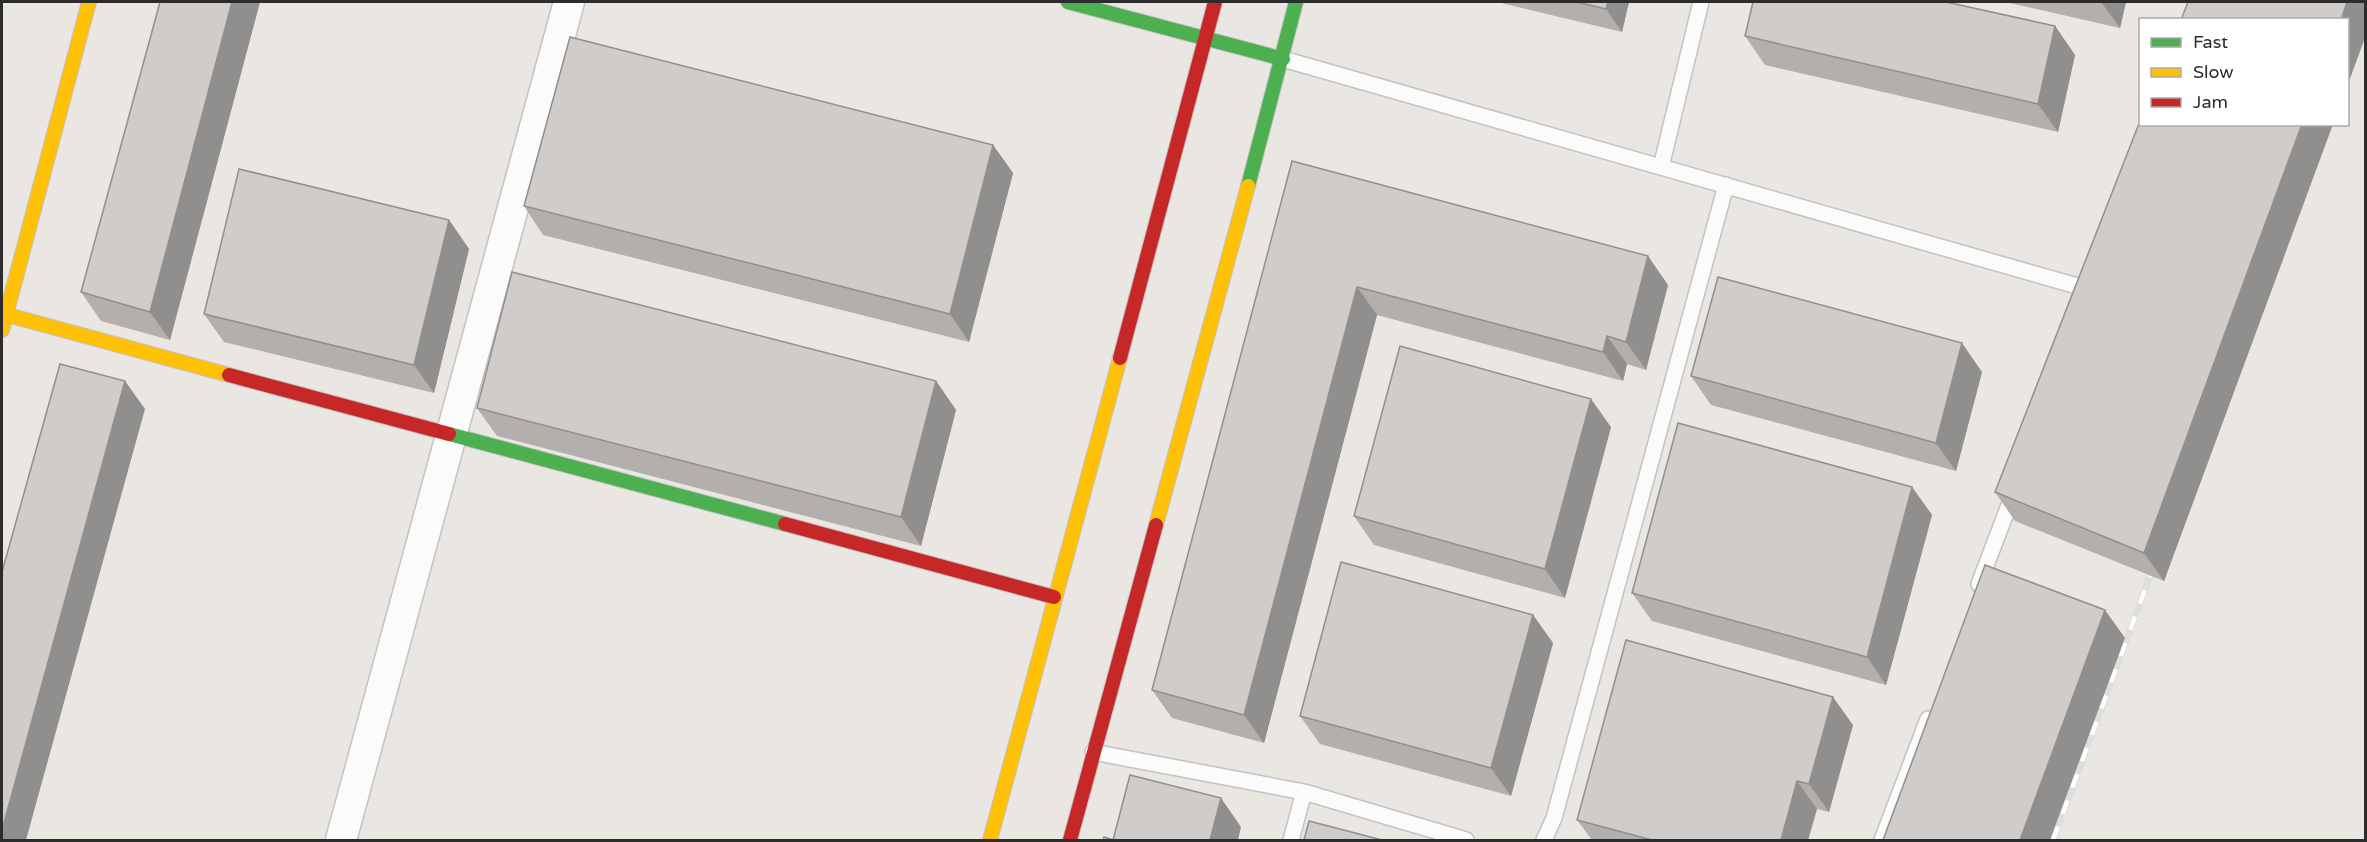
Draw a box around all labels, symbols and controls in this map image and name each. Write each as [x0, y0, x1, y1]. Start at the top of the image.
legend [2139, 18, 2349, 126]
text: Fast [2193, 31, 2228, 53]
text: Slow [2193, 61, 2234, 83]
text: Jam [2193, 91, 2228, 113]

